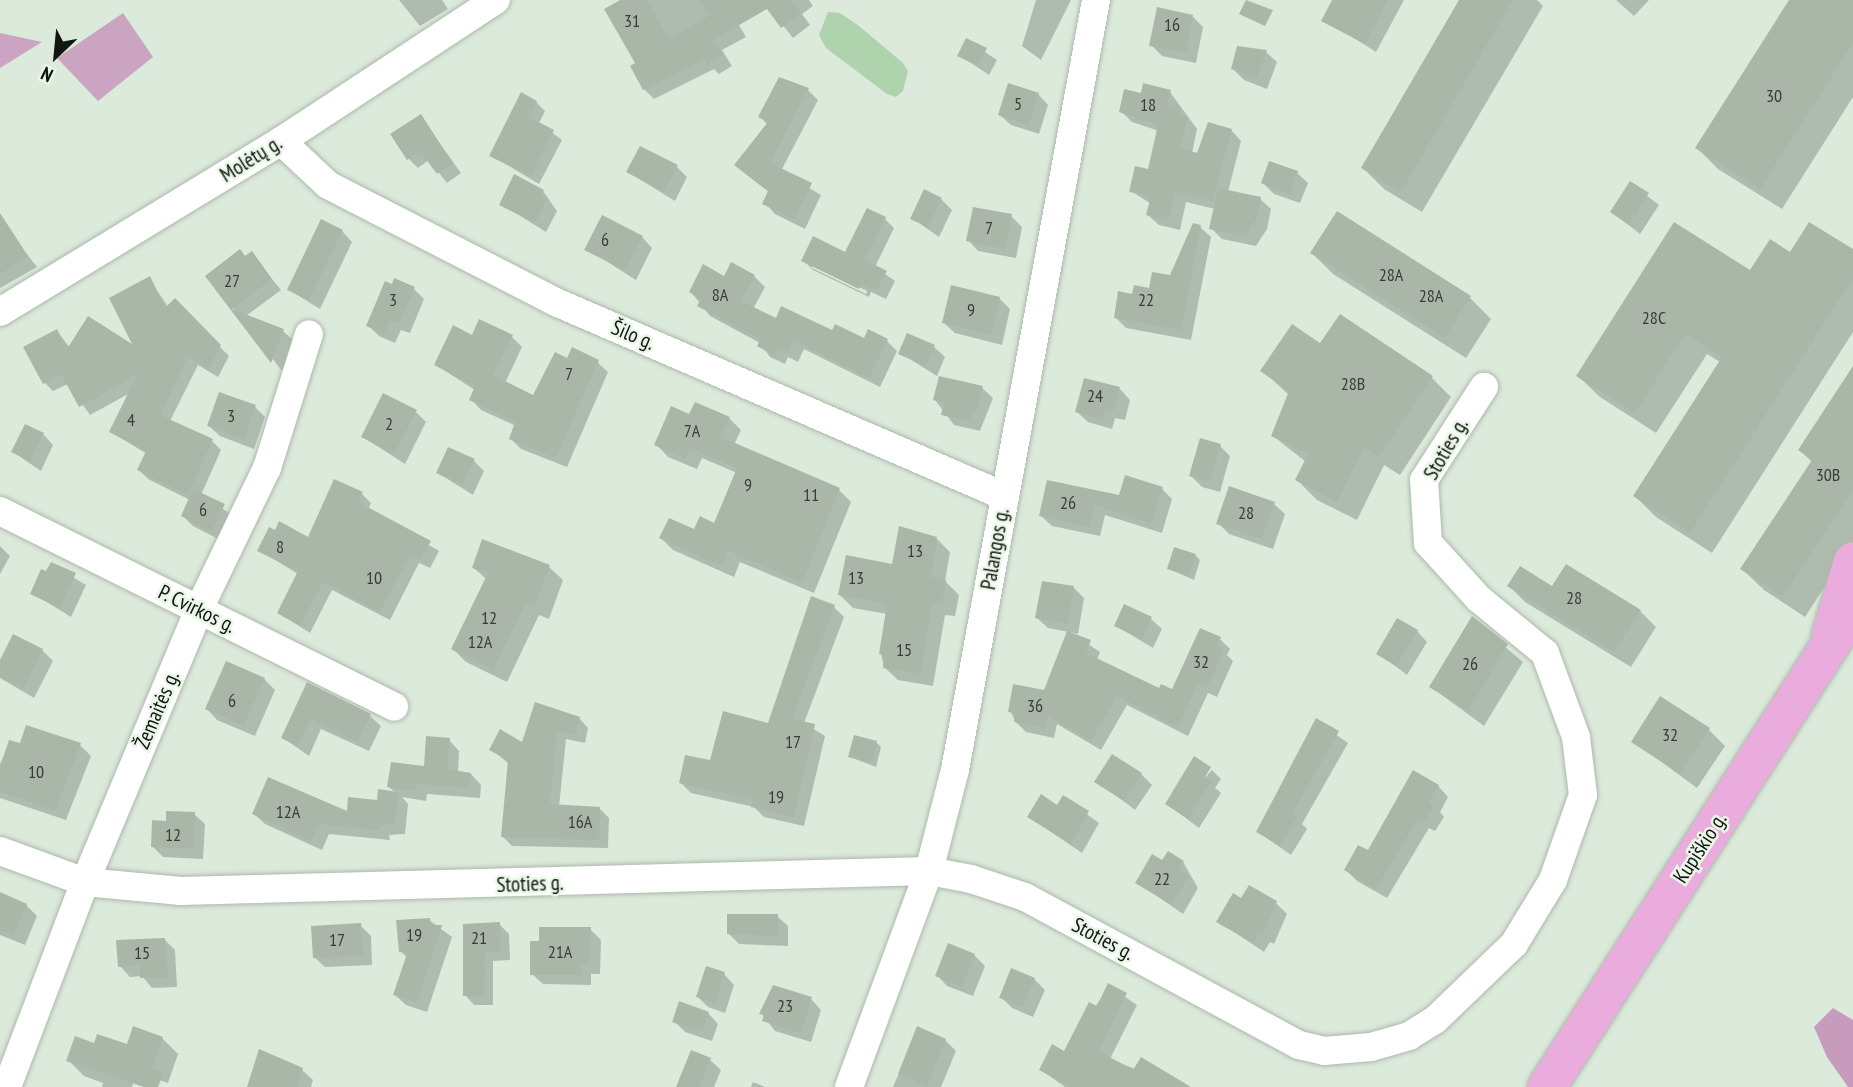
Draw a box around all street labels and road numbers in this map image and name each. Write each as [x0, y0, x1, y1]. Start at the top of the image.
street label: Molėtų g. [215, 130, 287, 188]
street label: Šilo g. [607, 315, 659, 355]
street label: Stoties g. [1418, 414, 1474, 484]
street label: Palangos g. [975, 506, 1015, 592]
street label: P. Cvirkos g. [154, 579, 240, 639]
street label: Žemaitės g. [129, 667, 185, 753]
street label: Kupiškio g. [1668, 808, 1732, 888]
street label: Stoties g. [496, 870, 564, 898]
street label: Stoties g. [1067, 912, 1139, 966]

